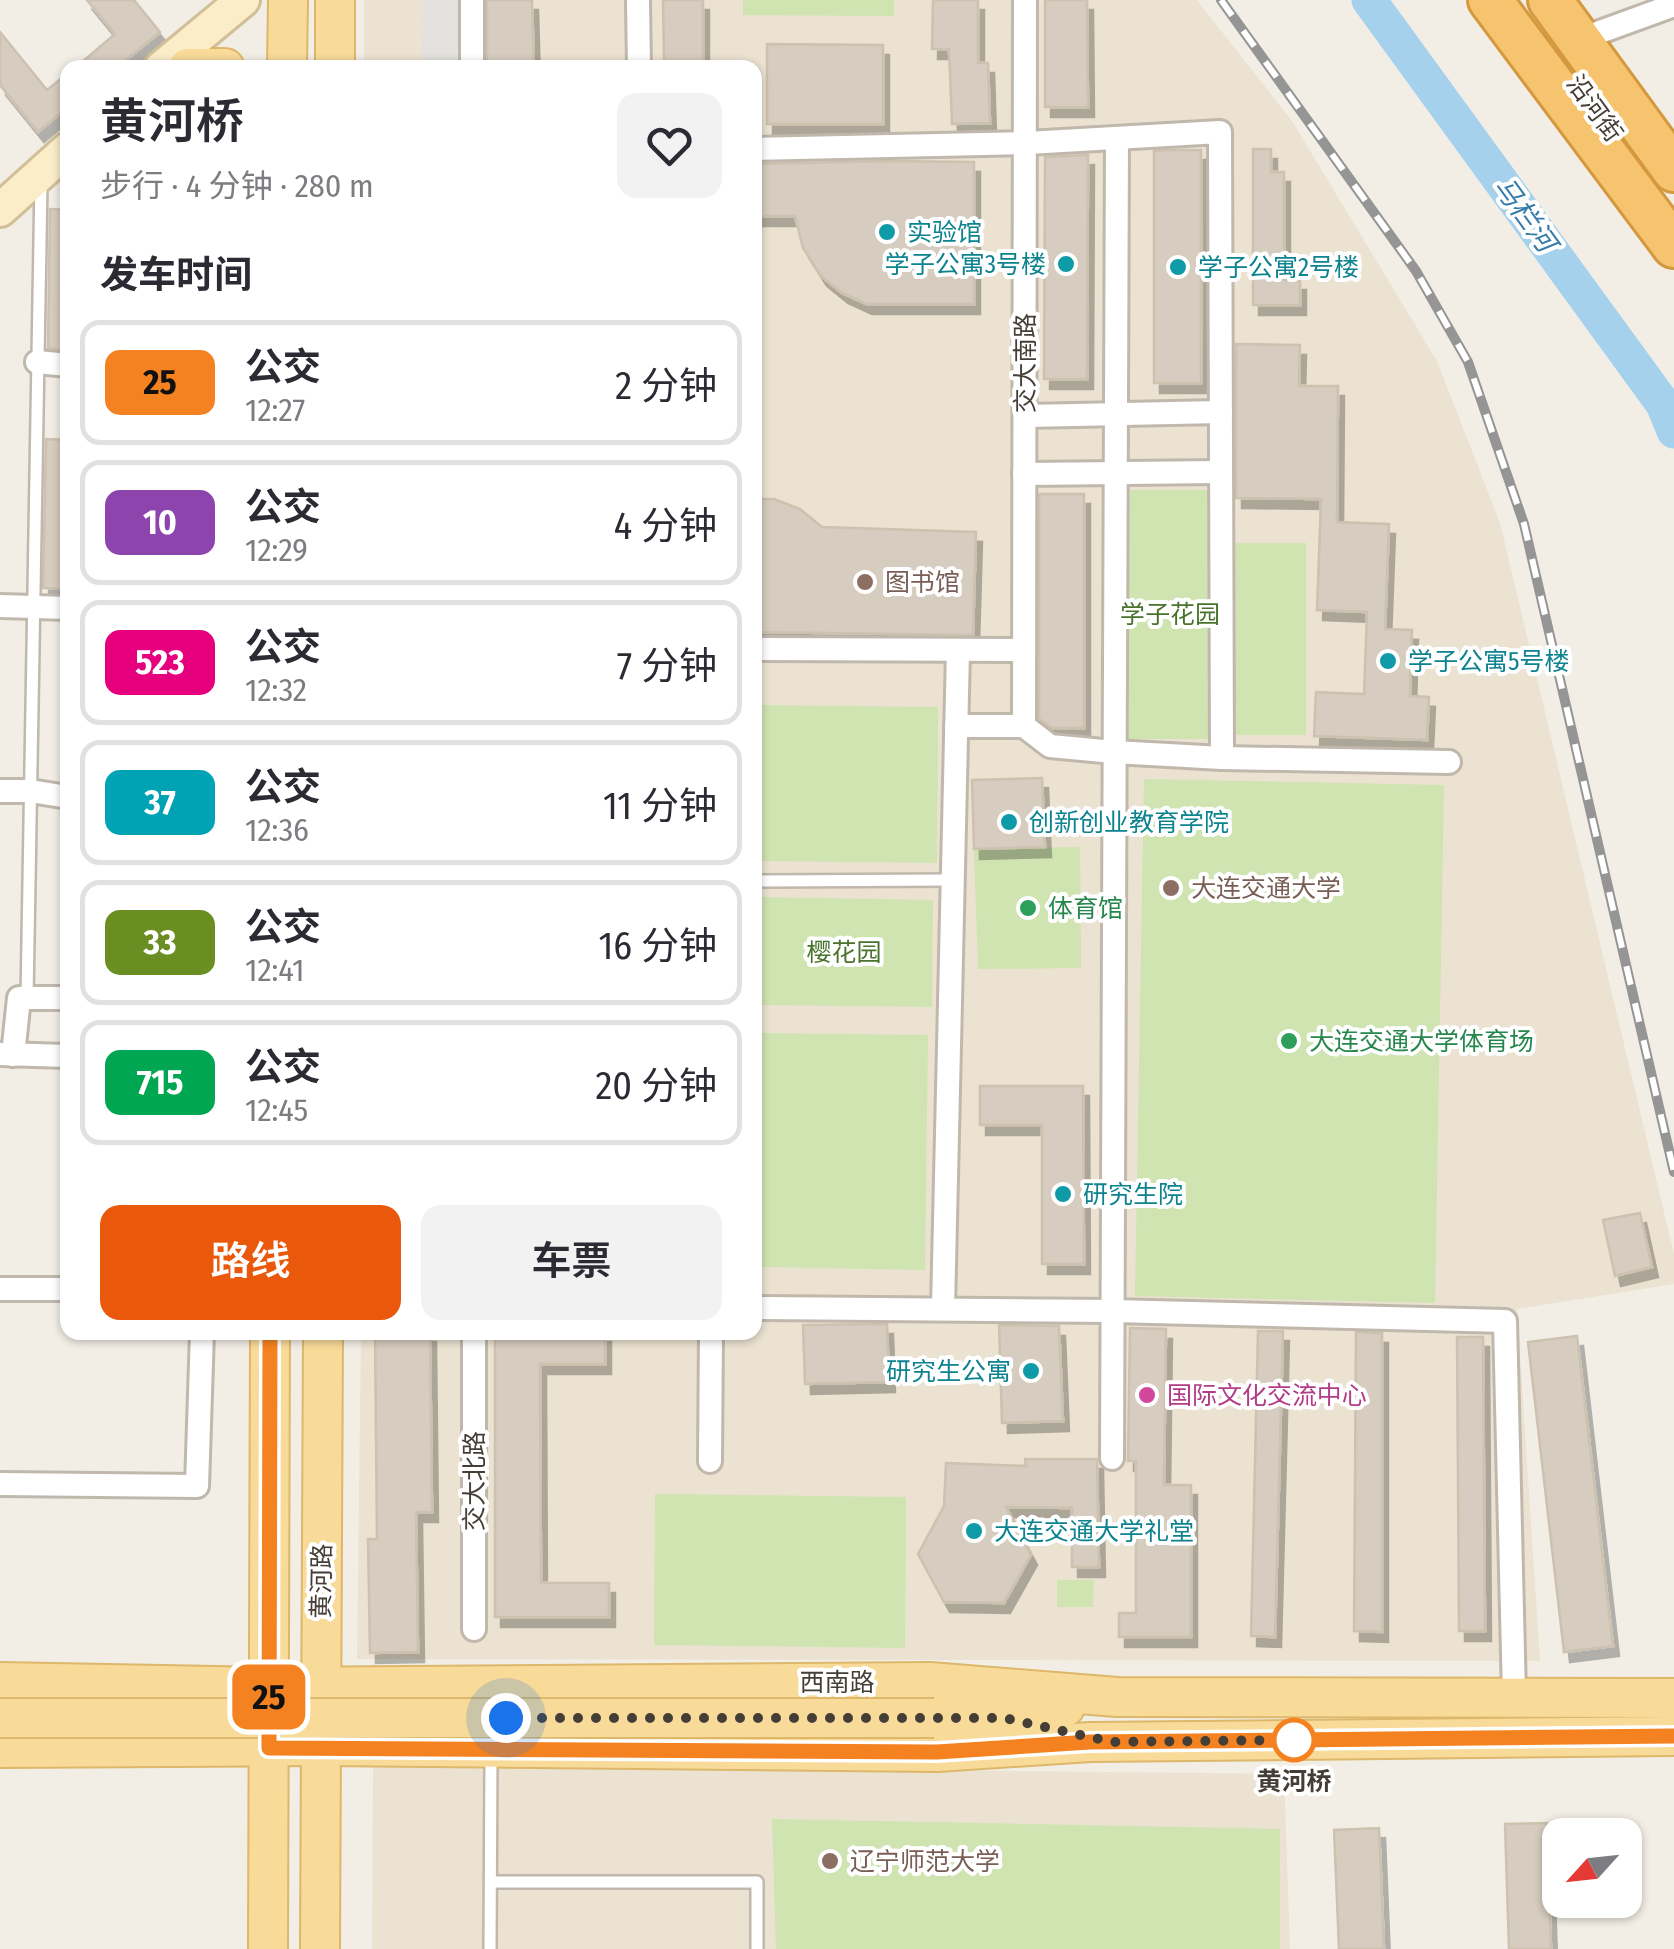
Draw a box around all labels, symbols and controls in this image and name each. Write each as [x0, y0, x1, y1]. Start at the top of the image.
street label: 沿河街 [1560, 69, 1628, 148]
text: 黄河桥 [100, 93, 244, 151]
button: heart [617, 93, 722, 198]
text: 步行 · 4 分钟 · 280 m [100, 167, 374, 205]
water label: 马栏河 [1487, 171, 1566, 262]
place label: 实验馆 [907, 218, 982, 248]
marker: 实验馆 [876, 221, 898, 243]
place label: 学子公寓3号楼 [885, 250, 1046, 280]
text: 发车时间 [100, 252, 252, 298]
marker: 学子公寓3号楼 [1055, 253, 1077, 275]
place label: 学子公寓2号楼 [1198, 253, 1359, 283]
marker: 学子公寓2号楼 [1167, 256, 1189, 278]
street label: 交大南路 [1011, 313, 1041, 413]
text: 公交 [245, 344, 321, 390]
text: 25 [143, 361, 177, 403]
text: 2 分钟 [615, 363, 717, 409]
text: 12:27 [245, 391, 305, 429]
text: 公交 [245, 484, 321, 530]
text: 10 [143, 501, 177, 543]
text: 4 分钟 [614, 503, 717, 549]
text: 12:29 [245, 531, 308, 569]
place label: 图书馆 [885, 568, 960, 598]
marker: 图书馆 [854, 571, 876, 593]
park label: 学子花园 [1120, 600, 1220, 630]
text: 公交 [245, 624, 321, 670]
text: 523 [135, 641, 185, 683]
text: 7 分钟 [617, 643, 717, 689]
place label: 学子公寓5号楼 [1408, 647, 1569, 677]
marker: 学子公寓5号楼 [1377, 650, 1399, 672]
text: 12:32 [245, 671, 307, 709]
text: 公交 [245, 764, 321, 810]
text: 37 [144, 781, 176, 823]
text: 11 分钟 [603, 783, 717, 829]
place label: 创新创业教育学院 [1029, 808, 1229, 838]
text: 12:36 [245, 811, 309, 849]
marker: 创新创业教育学院 [998, 811, 1020, 833]
place label: 大连交通大学 [1191, 874, 1341, 904]
marker: 大连交通大学 [1160, 877, 1182, 899]
place label: 体育馆 [1048, 894, 1123, 924]
marker: 体育馆 [1017, 897, 1039, 919]
text: 公交 [245, 904, 321, 950]
text: 33 [143, 921, 177, 963]
text: 16 分钟 [598, 923, 717, 969]
park label: 樱花园 [806, 938, 882, 968]
text: 12:41 [245, 951, 304, 989]
place label: 大连交通大学体育场 [1309, 1027, 1534, 1057]
marker: 大连交通大学体育场 [1278, 1030, 1300, 1052]
text: 公交 [245, 1044, 321, 1090]
text: 715 [137, 1061, 183, 1103]
text: 20 分钟 [596, 1063, 717, 1109]
text: 12:45 [245, 1091, 308, 1129]
place label: 研究生院 [1083, 1180, 1183, 1210]
marker: 研究生院 [1052, 1183, 1074, 1205]
button: 路线 [100, 1205, 401, 1320]
button: 车票 [421, 1205, 722, 1320]
place label: 研究生公寓 [886, 1357, 1011, 1387]
marker: 研究生公寓 [1020, 1360, 1042, 1382]
place label: 国际文化交流中心 [1167, 1381, 1367, 1411]
marker: 国际文化交流中心 [1136, 1384, 1158, 1406]
street label: 交大北路 [460, 1431, 490, 1531]
place label: 大连交通大学礼堂 [994, 1517, 1194, 1547]
marker: 大连交通大学礼堂 [963, 1520, 985, 1542]
street label: 黄河路 [306, 1543, 338, 1619]
line badge: 25 [224, 1664, 314, 1730]
street label: 西南路 [799, 1668, 875, 1698]
text: 25 [252, 1676, 286, 1718]
your location [481, 1693, 531, 1743]
marker: 黄河桥 [1273, 1719, 1315, 1761]
place label: 黄河桥 [1256, 1767, 1332, 1797]
north arrow [1542, 1818, 1642, 1918]
map controls [1542, 1818, 1642, 1918]
place label: 辽宁师范大学 [850, 1847, 1000, 1877]
marker: 辽宁师范大学 [819, 1850, 841, 1872]

